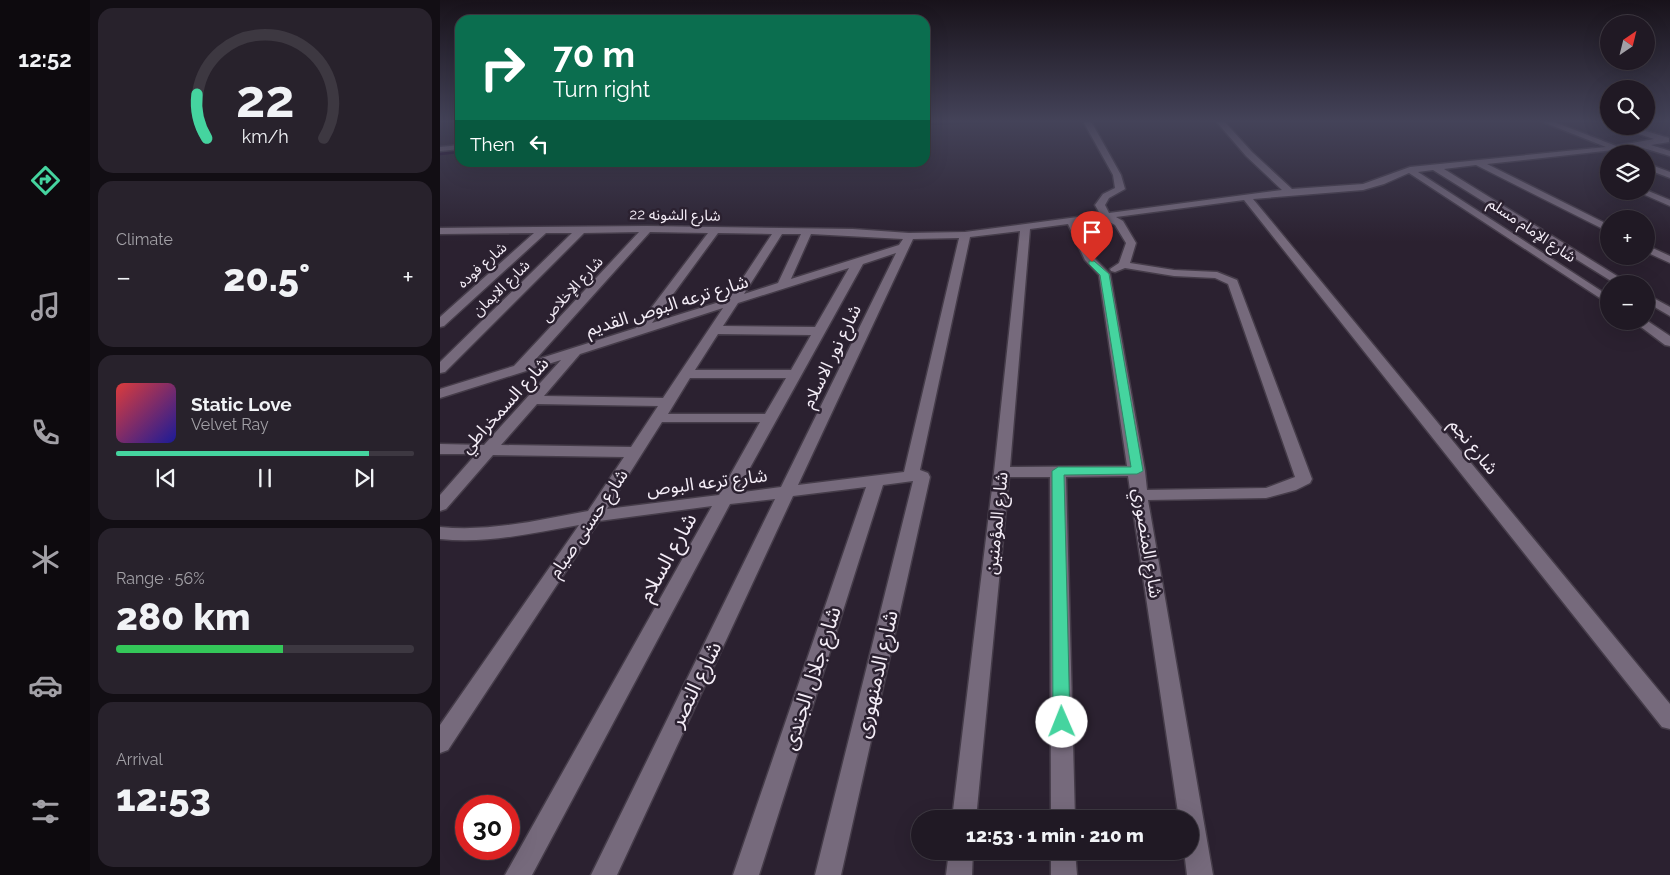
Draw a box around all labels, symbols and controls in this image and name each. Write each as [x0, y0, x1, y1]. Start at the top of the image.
north arrow [1600, 15, 1655, 70]
map controls [1600, 15, 1655, 330]
text: 70 m [553, 34, 635, 75]
icon: right [470, 35, 535, 100]
text: 12:52 [18, 46, 72, 72]
text: 22 [236, 68, 294, 129]
text: Turn right [553, 76, 650, 102]
button: search [1600, 80, 1655, 135]
text: km/h [241, 126, 289, 147]
icon: left [525, 130, 553, 158]
text: Then [470, 133, 515, 155]
button: layers [1600, 145, 1655, 200]
icon: directions [28, 163, 63, 198]
street label: شارع الإمام مسلم [1483, 194, 1580, 269]
street label: شارع الشونه 22 [629, 205, 721, 228]
button: + [1600, 210, 1655, 265]
pin [1071, 211, 1113, 262]
icon: arrive [1078, 218, 1106, 246]
text: Climate [116, 230, 173, 249]
street label: شارع فوده [454, 238, 513, 294]
street label: شارع الإخلاص [537, 252, 609, 327]
text: 20.5° [223, 255, 310, 300]
street label: شارع الايمان [468, 256, 536, 322]
text: − [116, 261, 131, 294]
text: + [402, 261, 414, 294]
street label: شارع ترعه البوص القديم [583, 270, 752, 344]
button: − [1600, 275, 1655, 330]
icon: music [28, 289, 63, 324]
street label: شارع نور الاسلام [797, 301, 869, 413]
street label: شارع السمخراطي [455, 353, 556, 460]
text: Static Love [191, 393, 292, 415]
street label: شارع نجم [1442, 414, 1503, 481]
icon: phone [28, 415, 63, 450]
text: Velvet Ray [191, 415, 269, 434]
icon: previous [152, 464, 180, 492]
icon: pause [251, 464, 279, 492]
icon: next [350, 464, 378, 492]
street label: شارع ترعه البوص [646, 464, 769, 504]
street label: شارع حسنى صيام [544, 465, 635, 584]
street label: شارع المؤمنين [980, 471, 1016, 576]
street label: شارع المنصوري [1125, 487, 1167, 600]
street label: شارع السلام [632, 508, 705, 608]
icon: climate [28, 542, 63, 577]
text: Range · 56% [116, 569, 205, 588]
text: 280 km [116, 594, 250, 639]
street label: شارع جلال الجندى [776, 603, 849, 754]
street label: شارع الدمنهورى [849, 608, 906, 741]
street label: شارع النصر [663, 637, 729, 733]
icon: car [28, 668, 63, 703]
position arrow [1035, 695, 1087, 747]
text: Arrival [116, 750, 163, 769]
text: 12:53 [116, 775, 211, 820]
icon: filters [28, 794, 63, 829]
speed limit sign: 30 [455, 795, 520, 860]
text: 12:53 · 1 min · 210 m [966, 824, 1144, 846]

